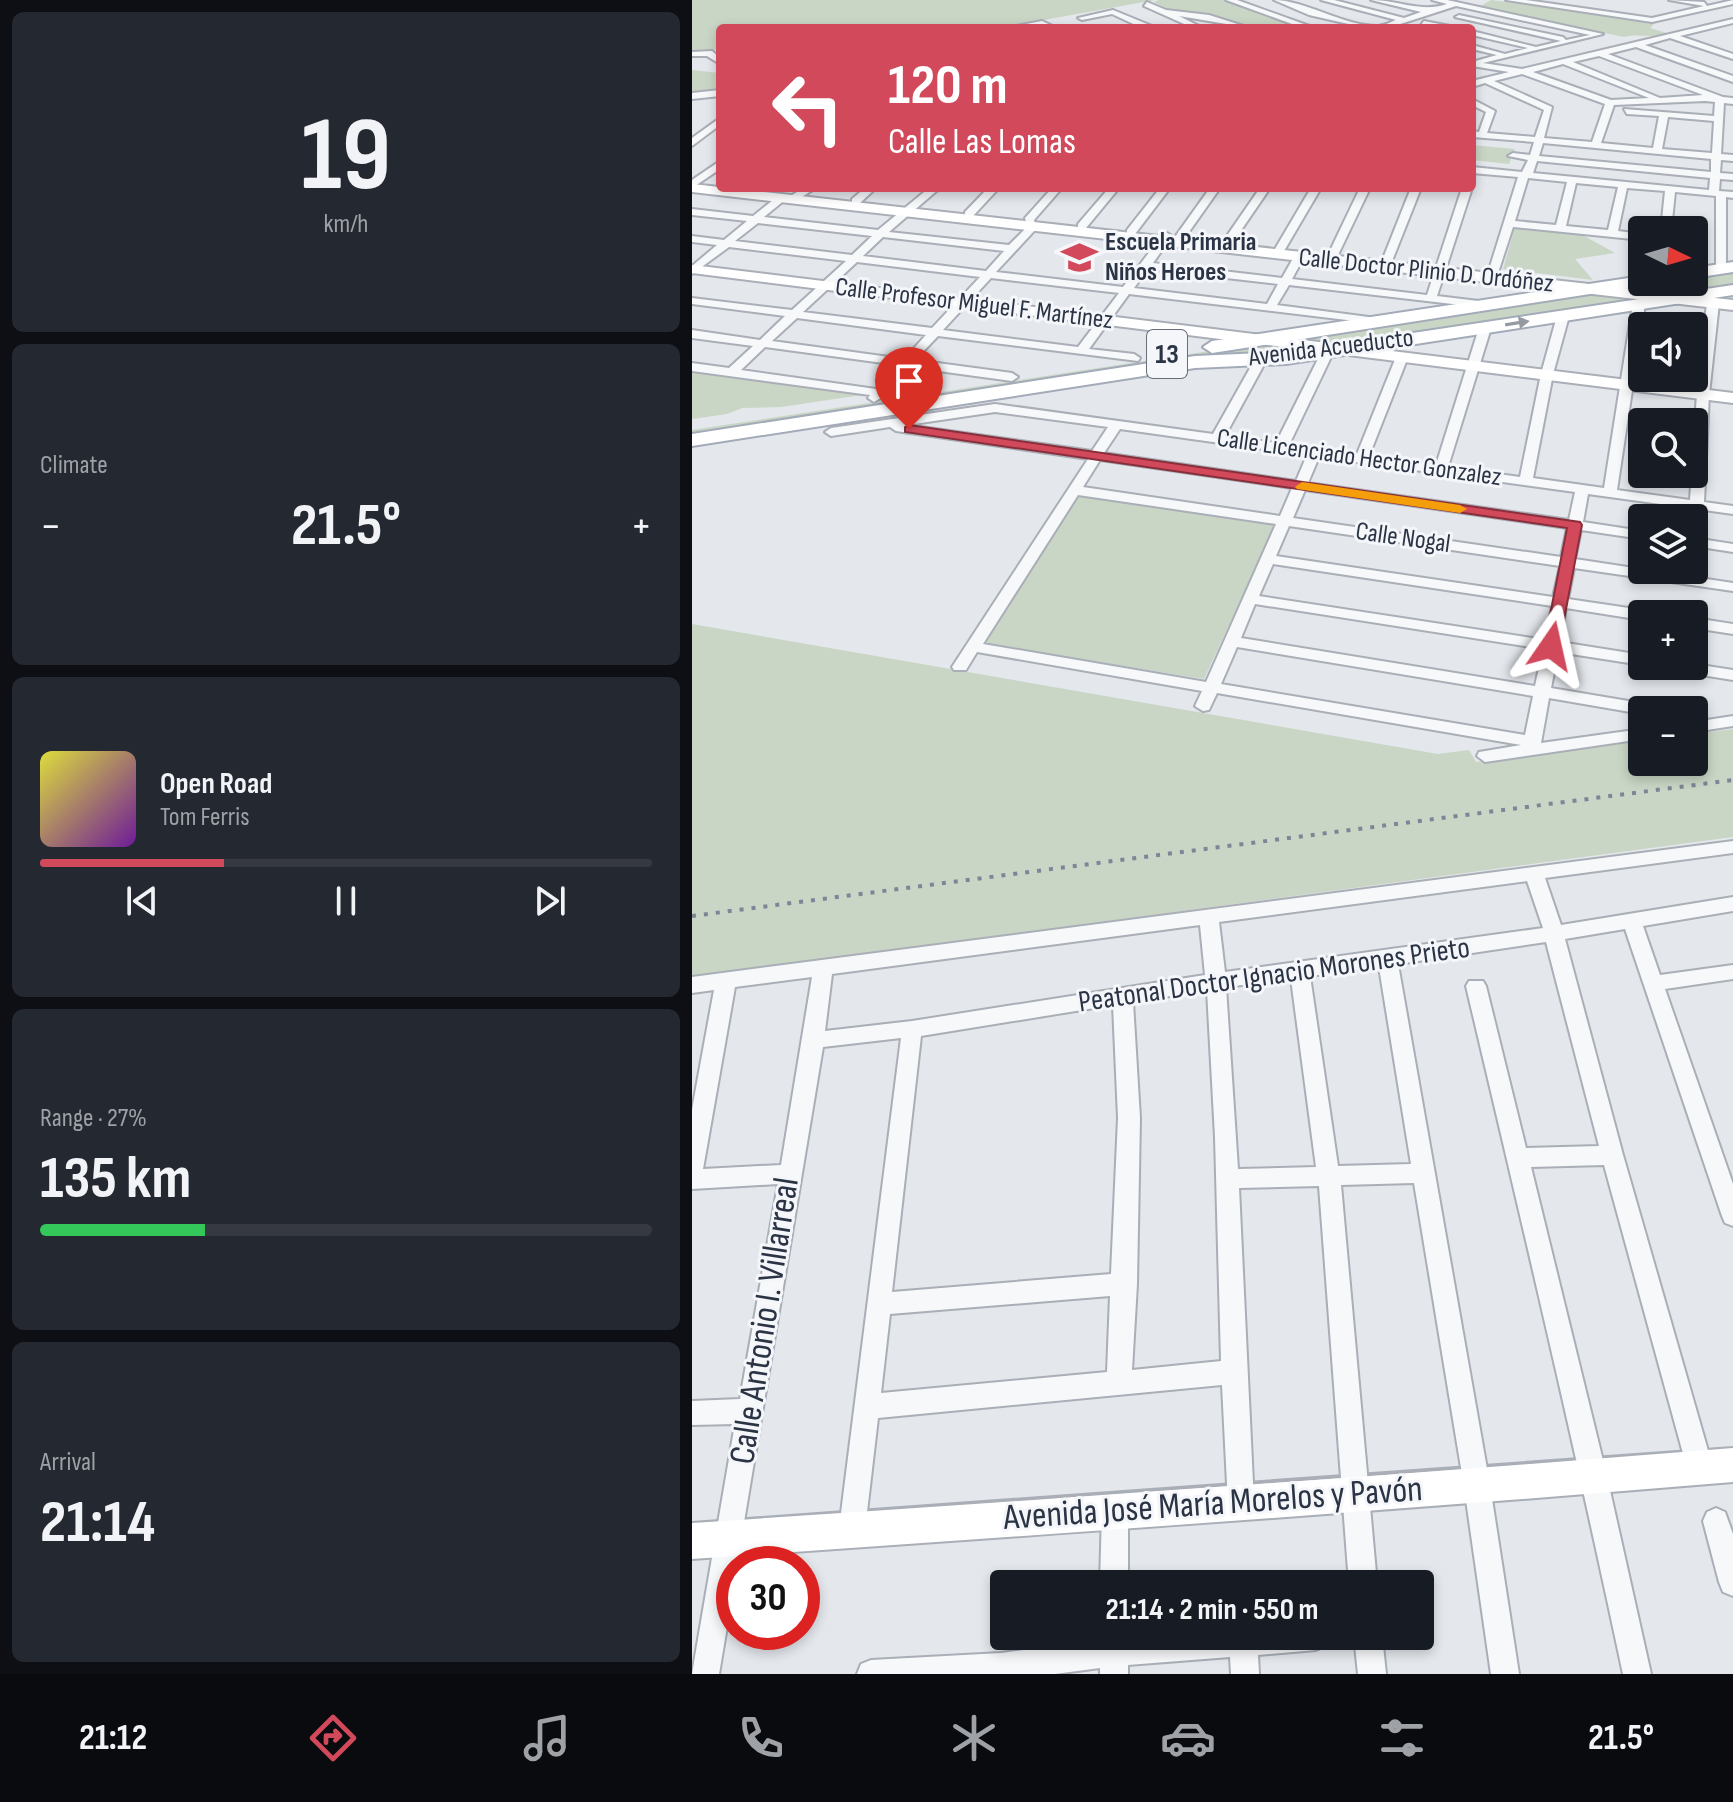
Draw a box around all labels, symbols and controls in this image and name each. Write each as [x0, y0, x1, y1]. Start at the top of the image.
text: 120 m [888, 53, 1008, 120]
icon: left [756, 56, 860, 160]
text: 19 [301, 94, 391, 219]
text: Calle Las Lomas [888, 121, 1076, 164]
text: km/h [324, 209, 368, 240]
north arrow [1628, 216, 1708, 296]
map controls [1628, 216, 1708, 776]
place label: Escuela Primaria Niños Heroes [1105, 227, 1256, 288]
school or university icon: Escuela Primaria Niños Heroes [1060, 238, 1098, 276]
street label: Calle Doctor Plinio D. Ordóñez [1297, 242, 1555, 300]
street label: Calle Profesor Miguel F. Martínez [834, 272, 1114, 336]
button: sound [1628, 312, 1708, 392]
one-way arrow [1505, 316, 1530, 329]
street label: Avenida Acueducto [1246, 323, 1415, 374]
road number: 13 [1147, 330, 1187, 378]
pin [875, 347, 943, 429]
icon: arrive [887, 359, 931, 403]
button: search [1628, 408, 1708, 488]
street label: Calle Licenciado Hector Gonzalez [1215, 423, 1503, 493]
text: Climate [40, 450, 108, 481]
text: 21.5° [291, 490, 401, 562]
text: − [40, 500, 62, 553]
text: + [630, 500, 652, 553]
button: layers [1628, 504, 1708, 584]
street label: Calle Nogal [1354, 516, 1452, 560]
button: + [1628, 600, 1708, 680]
position arrow [1509, 604, 1593, 688]
button: − [1628, 696, 1708, 776]
text: Open Road [160, 766, 272, 802]
text: Tom Ferris [160, 802, 250, 833]
icon: previous [120, 879, 164, 923]
icon: pause [324, 879, 368, 923]
icon: next [528, 879, 572, 923]
street label: Peatonal Doctor Ignacio Morones Prieto [1076, 930, 1472, 1020]
text: Range · 27% [40, 1103, 147, 1134]
text: 135 km [40, 1143, 191, 1215]
street label: Calle Antonio I. Villarreal [721, 1175, 809, 1467]
text: Arrival [40, 1447, 96, 1478]
street label: Avenida José María Morelos y Pavón [1001, 1468, 1424, 1540]
text: 21:14 [40, 1487, 155, 1559]
speed limit sign: 30 [716, 1546, 820, 1650]
text: 21:14 · 2 min · 550 m [1106, 1592, 1319, 1628]
icon: directions [305, 1710, 361, 1766]
icon: music [519, 1710, 575, 1766]
icon: phone [733, 1710, 789, 1766]
icon: climate [946, 1710, 1002, 1766]
icon: car [1160, 1710, 1216, 1766]
icon: filters [1374, 1710, 1430, 1766]
text: 21:12 [79, 1717, 147, 1760]
text: 21.5° [1588, 1717, 1654, 1760]

